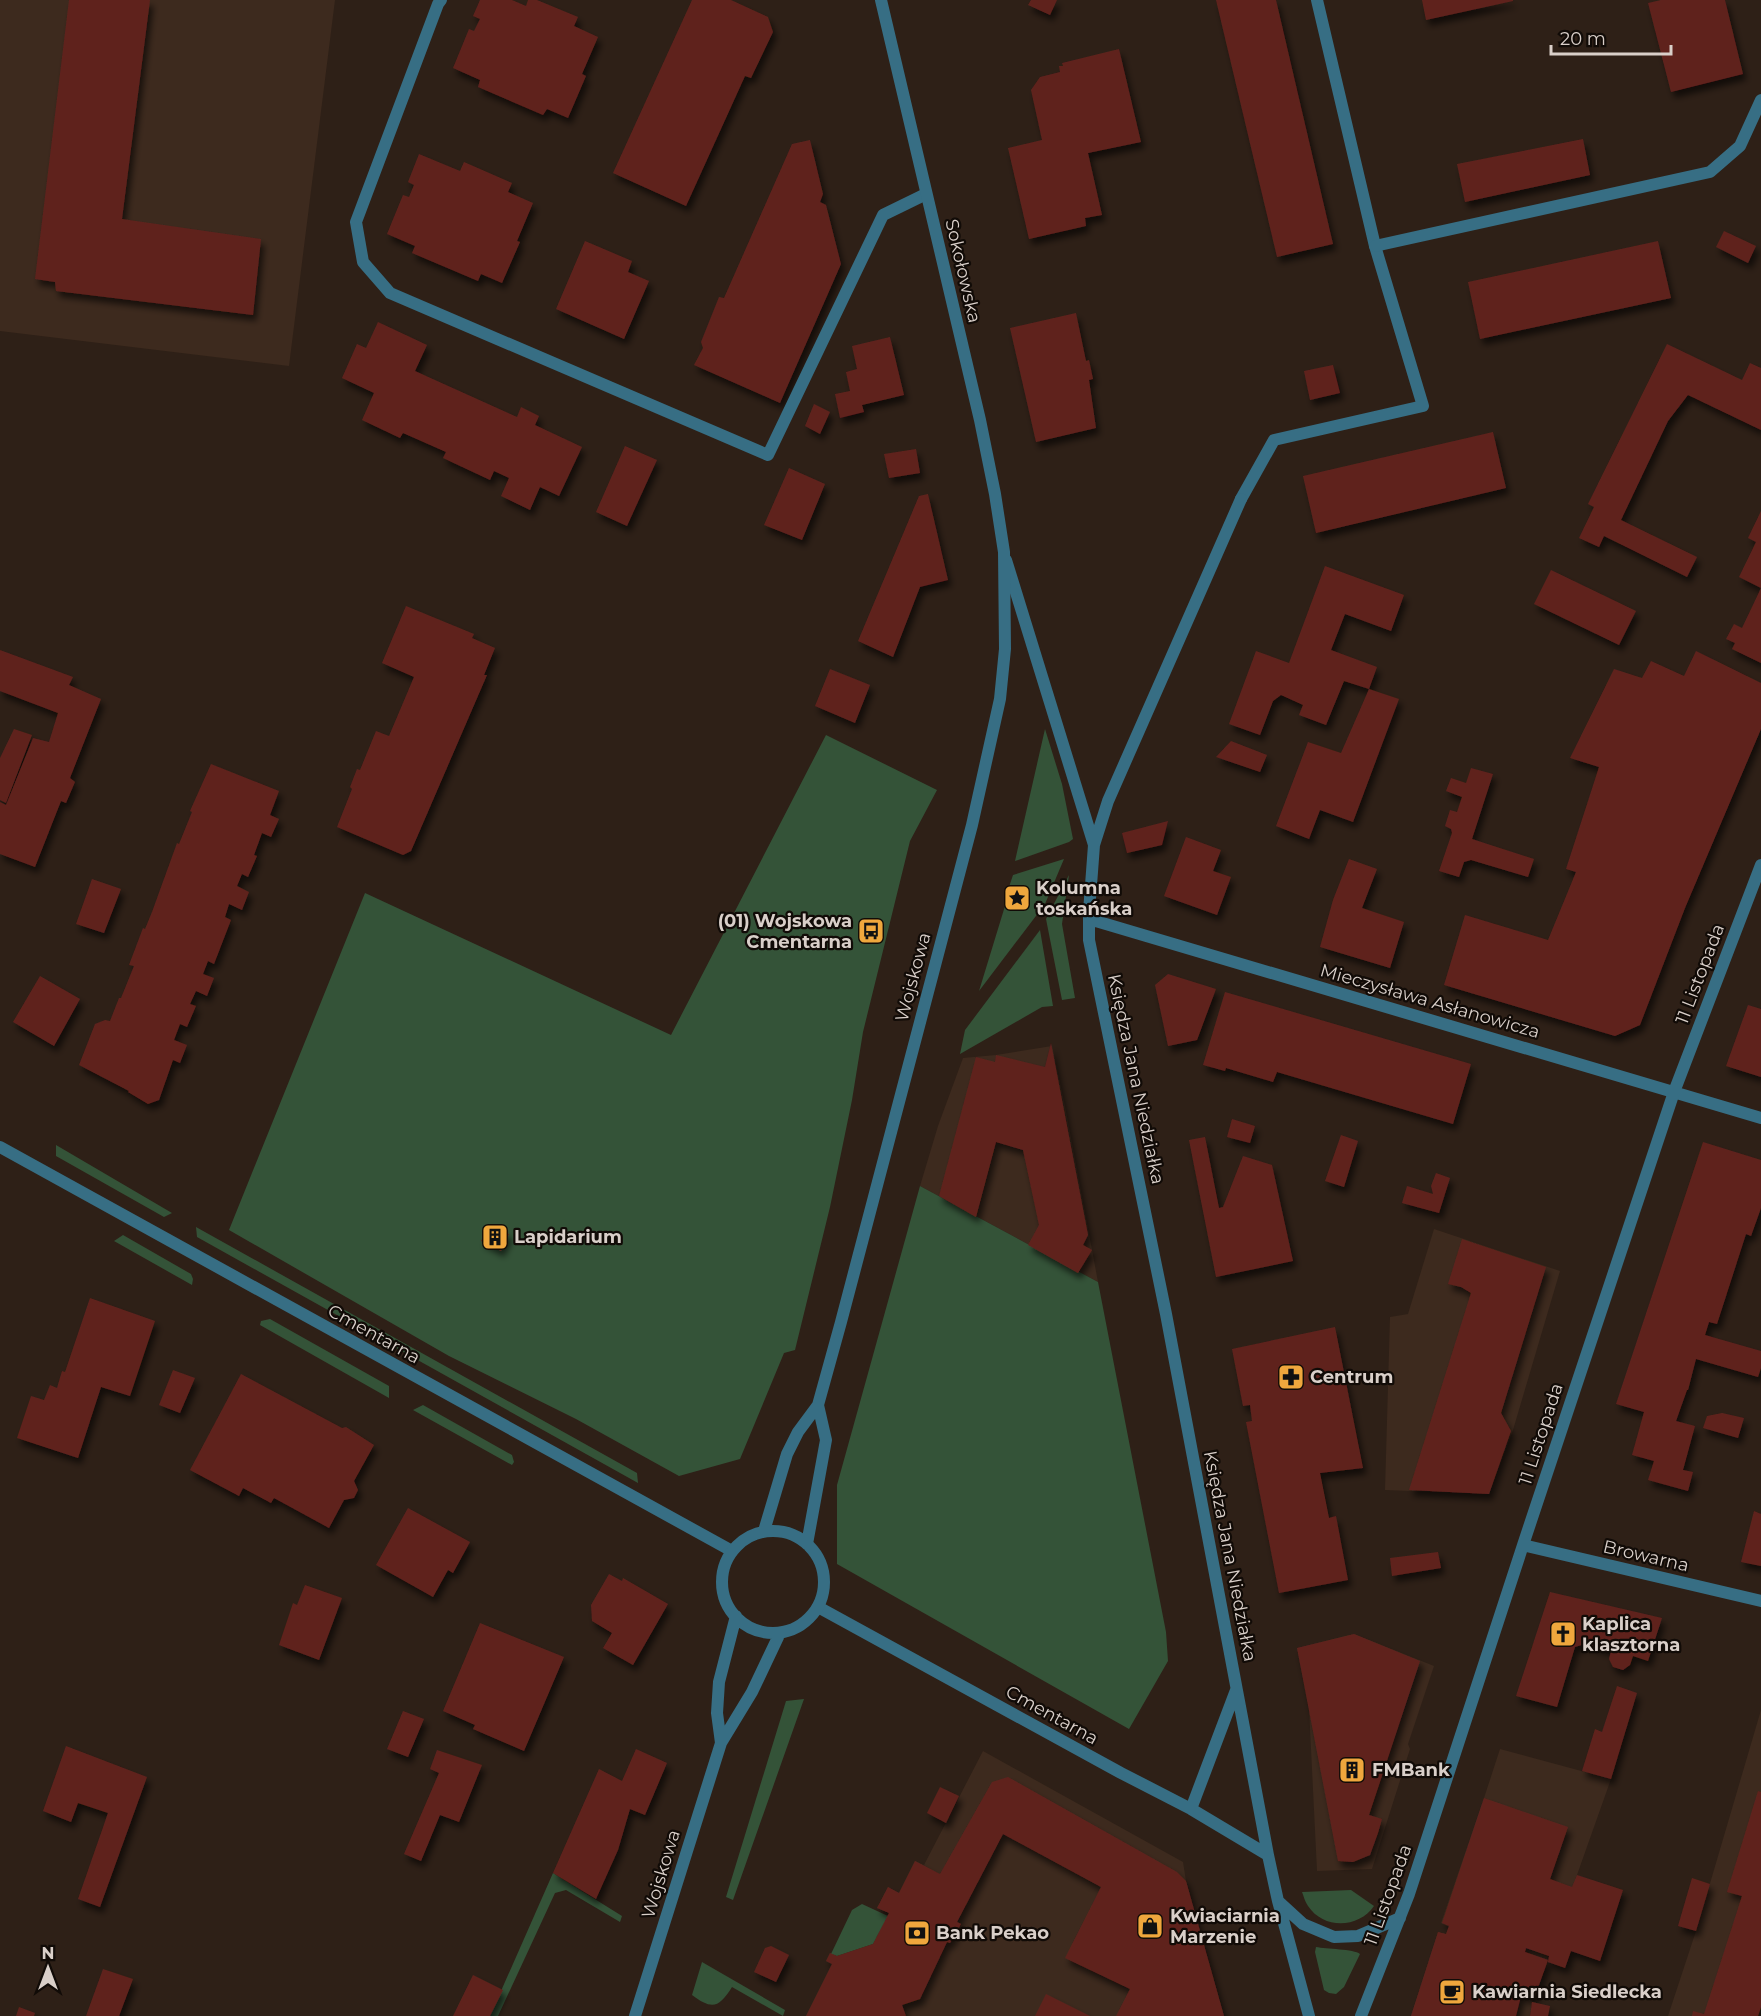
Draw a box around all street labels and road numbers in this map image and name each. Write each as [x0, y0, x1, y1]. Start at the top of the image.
street label: Sokołowska [940, 217, 986, 325]
street label: 11 Listopada [1671, 921, 1729, 1027]
street label: Wojskowa [891, 930, 935, 1024]
street label: Mieczysława Asłanowicza [1318, 959, 1542, 1043]
street label: Księdza Jana Niedziałka [1103, 972, 1169, 1186]
street label: Cmentarna [324, 1300, 424, 1368]
street label: 11 Listopada [1514, 1380, 1568, 1488]
street label: Księdza Jana Niedziałka [1199, 1449, 1261, 1663]
street label: Browarna [1601, 1535, 1691, 1577]
street label: Cmentarna [1002, 1681, 1102, 1749]
street label: Wojskowa [637, 1827, 685, 1921]
street label: 11 Listopada [1360, 1842, 1416, 1948]

